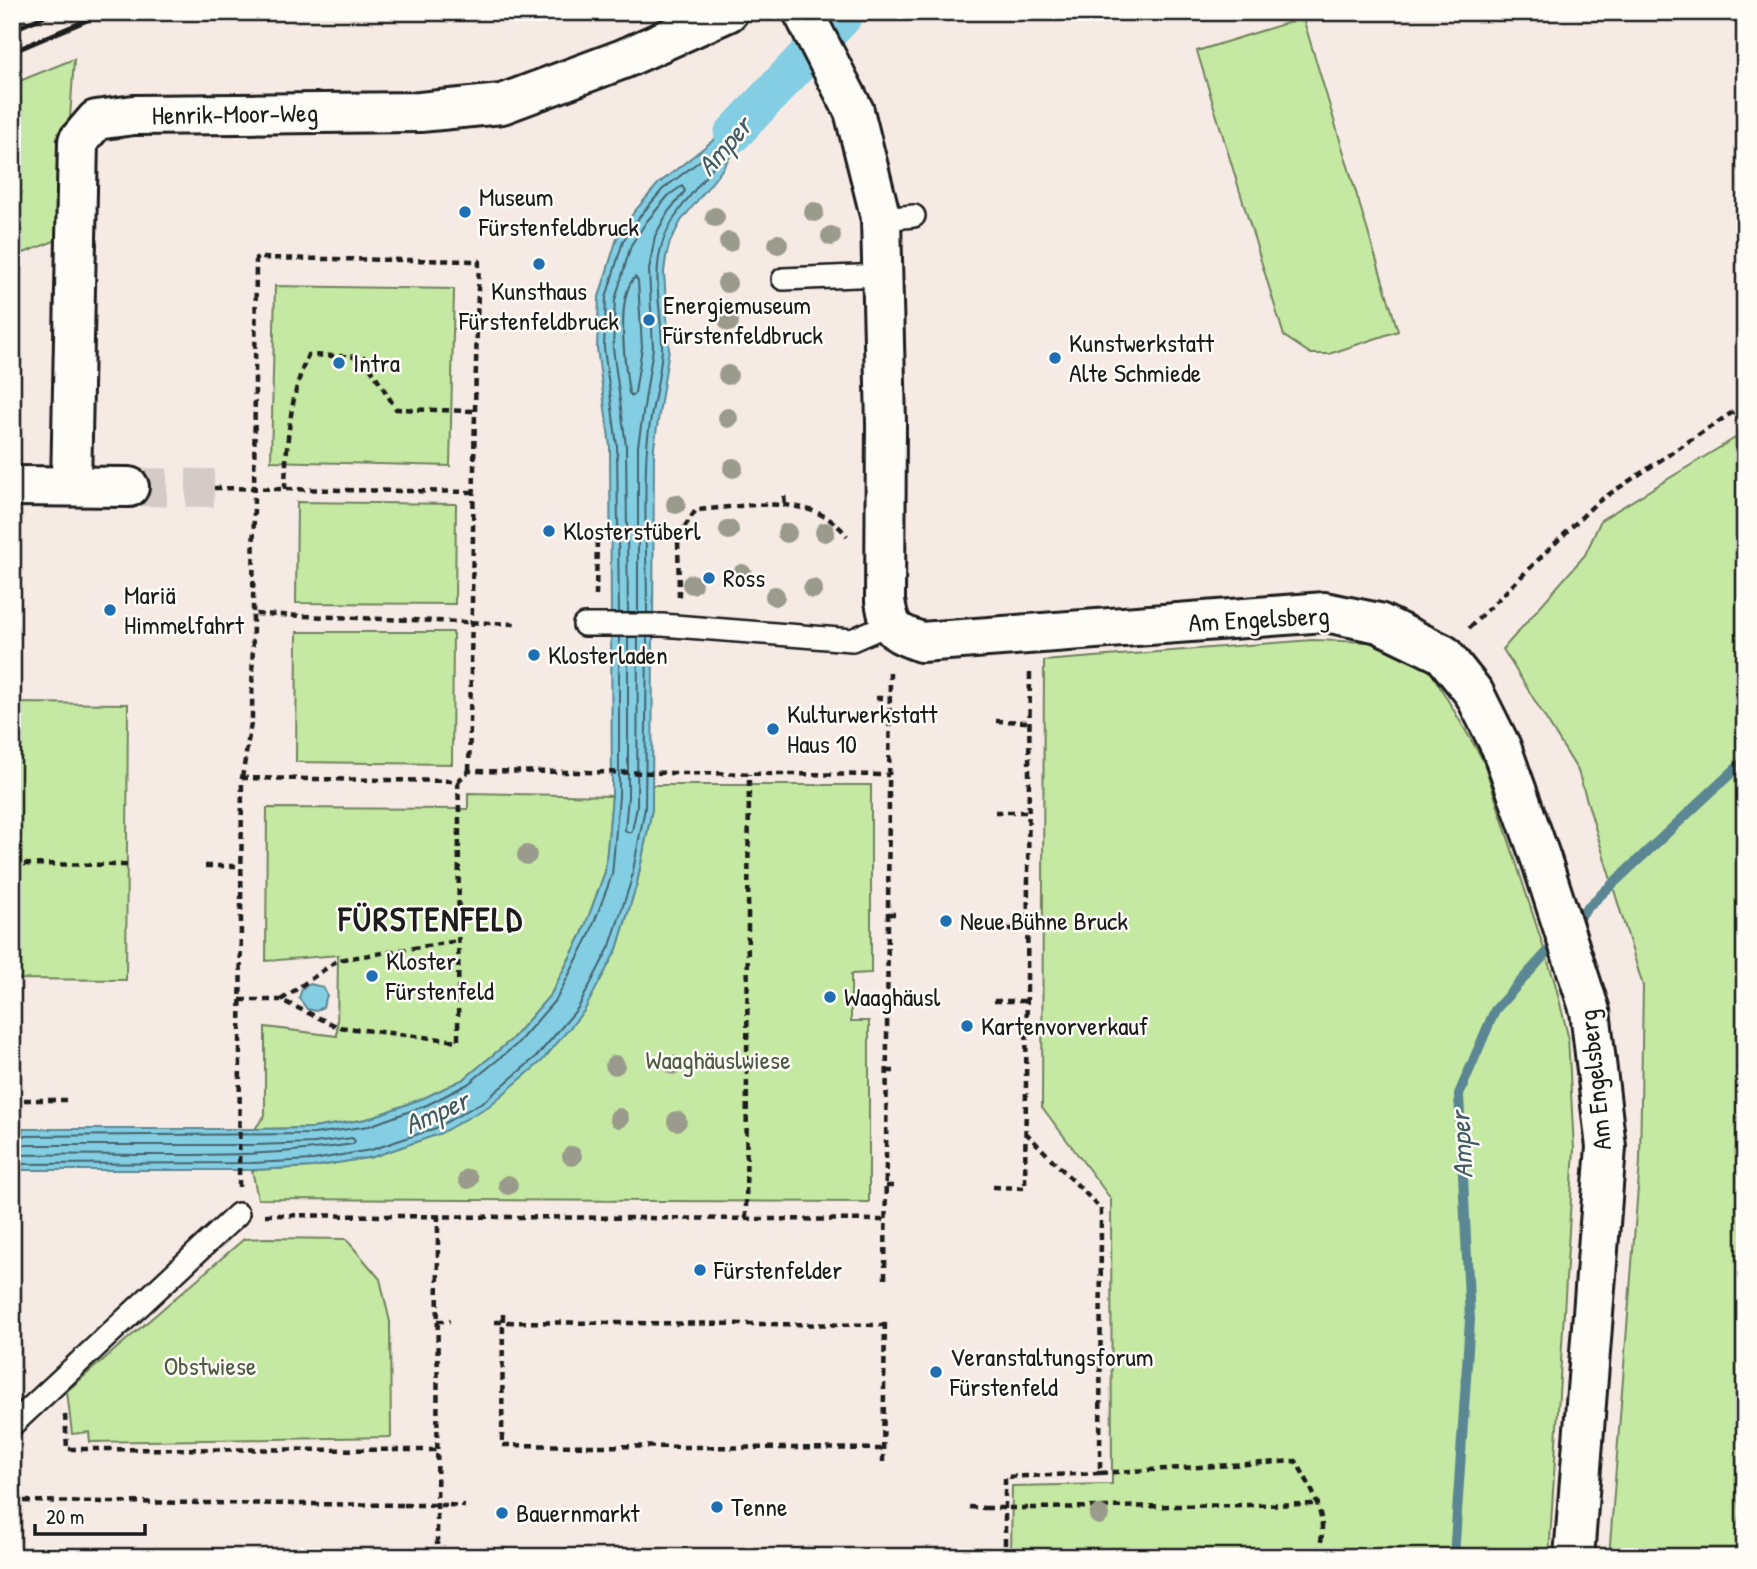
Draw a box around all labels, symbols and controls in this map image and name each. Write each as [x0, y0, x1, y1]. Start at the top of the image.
street label: Henrik-Moor-Weg [152, 95, 318, 132]
water label: Amper [688, 106, 762, 184]
place label: Museum Fürstenfeldbruck [478, 179, 639, 244]
marker: Museum Fürstenfeldbruck [457, 204, 473, 220]
marker: Kunsthaus Fürstenfeldbruck [531, 256, 547, 272]
place label: Kunsthaus Fürstenfeldbruck [458, 273, 619, 338]
place label: Energiemuseum Fürstenfeldbruck [662, 287, 823, 352]
marker: Energiemuseum Fürstenfeldbruck [641, 312, 657, 328]
place label: Kunstwerkstatt Alte Schmiede [1069, 325, 1215, 390]
place label: Intra [353, 345, 400, 380]
marker: Kunstwerkstatt Alte Schmiede [1047, 350, 1063, 366]
marker: Intra [331, 355, 347, 371]
place label: Klosterstüberl [563, 513, 701, 548]
marker: Klosterstüberl [541, 523, 557, 539]
place label: Ross [723, 560, 765, 595]
marker: Ross [701, 570, 717, 586]
place label: Mariä Himmelfahrt [124, 577, 245, 642]
street label: Am Engelsberg [1188, 597, 1330, 640]
marker: Mariä Himmelfahrt [102, 602, 118, 618]
place label: Klosterladen [548, 637, 668, 672]
marker: Klosterladen [526, 647, 542, 663]
place label: Kulturwerkstatt Haus 10 [787, 696, 939, 761]
marker: Kulturwerkstatt Haus 10 [765, 721, 781, 737]
district label: FÜRSTENFELD [337, 897, 524, 941]
place label: Neue Bühne Bruck [960, 903, 1128, 938]
marker: Neue Bühne Bruck [938, 913, 954, 929]
place label: Kloster Fürstenfeld [385, 943, 494, 1008]
marker: Kloster Fürstenfeld [364, 968, 380, 984]
place label: Waaghäusl [844, 979, 940, 1014]
marker: Waaghäusl [822, 989, 838, 1005]
place label: Kartenvorverkauf [981, 1008, 1149, 1043]
street label: Am Engelsberg [1570, 1008, 1619, 1152]
marker: Kartenvorverkauf [959, 1018, 975, 1034]
park label: Waaghäuslwiese [646, 1042, 790, 1077]
water label: Amper [398, 1080, 477, 1143]
water label: Amper [1440, 1108, 1482, 1179]
place label: Fürstenfelder [713, 1252, 842, 1287]
marker: Fürstenfelder [692, 1262, 708, 1278]
place label: Veranstaltungsforum Fürstenfeld [949, 1339, 1154, 1404]
park label: Obstwiese [164, 1348, 256, 1383]
marker: Veranstaltungsforum Fürstenfeld [928, 1364, 944, 1380]
place label: Tenne [731, 1489, 787, 1524]
scale bar [35, 1492, 145, 1536]
place label: Bauernmarkt [516, 1495, 641, 1530]
marker: Tenne [709, 1499, 725, 1515]
text: 20 m [46, 1502, 84, 1531]
marker: Bauernmarkt [494, 1505, 510, 1521]

